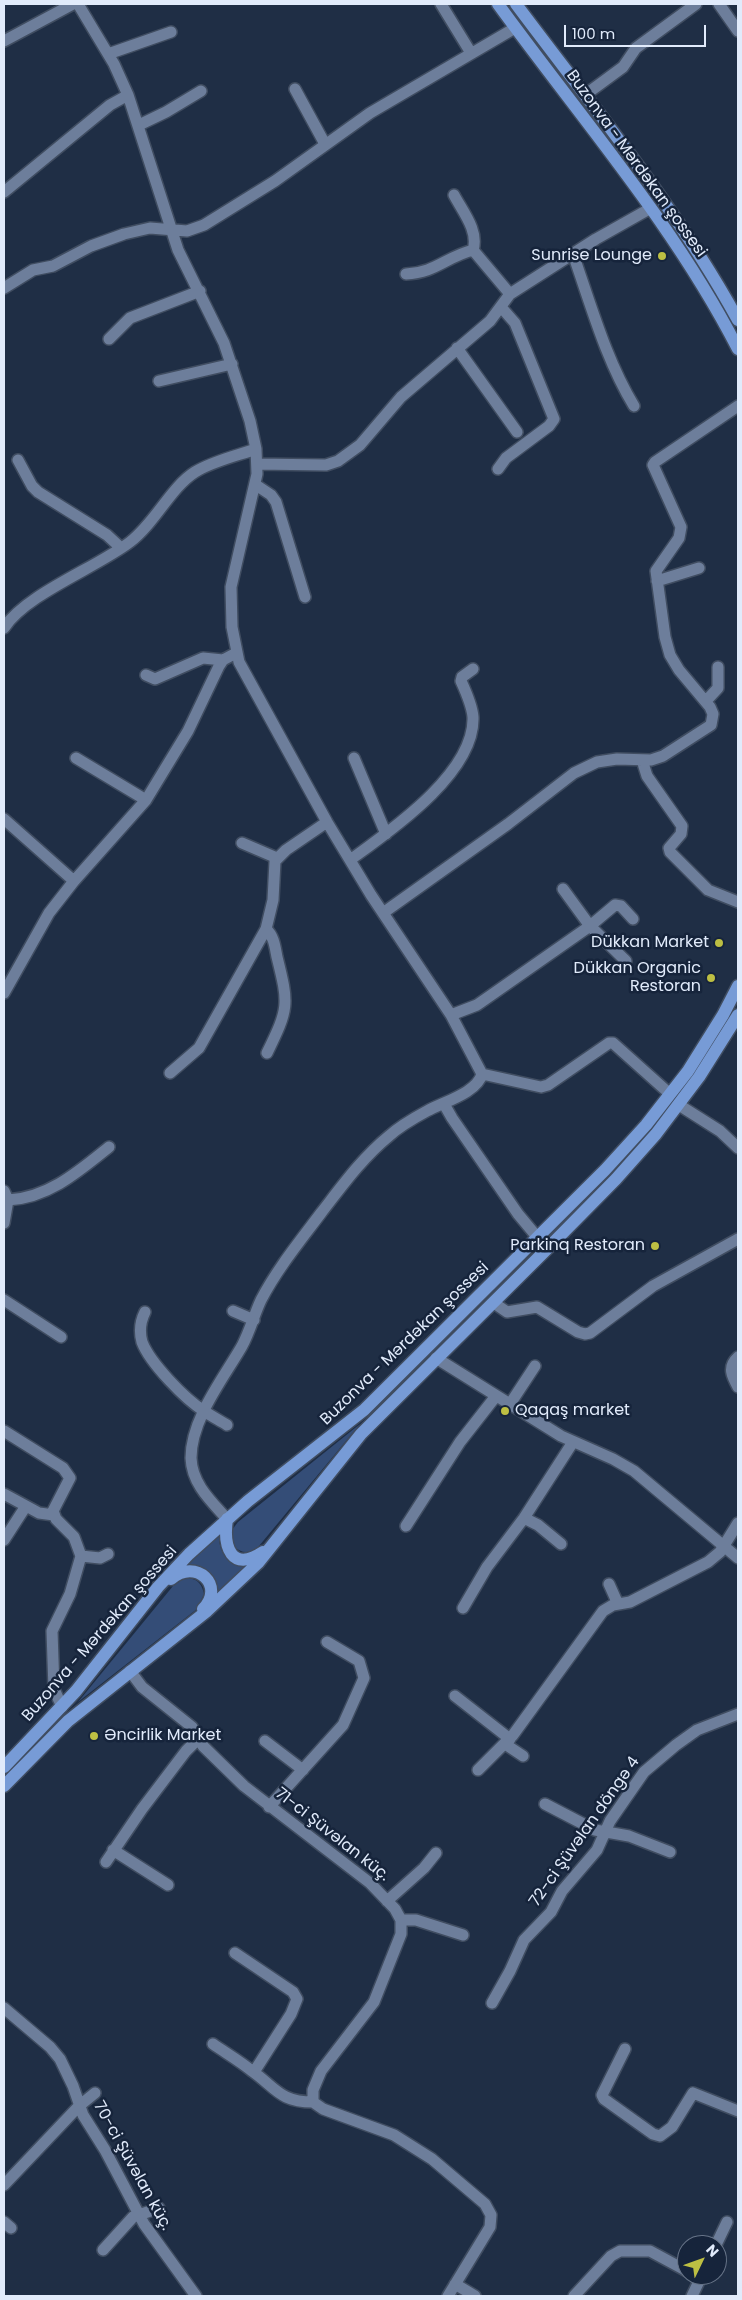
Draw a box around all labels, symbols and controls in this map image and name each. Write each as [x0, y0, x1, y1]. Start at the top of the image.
scale bar [567, 15, 710, 47]
text: 100 m [572, 23, 615, 44]
street label: Buzonva - Mərdəkan şossesi [562, 67, 710, 261]
place label: Sunrise Lounge [531, 246, 652, 266]
marker: Sunrise Lounge [656, 250, 668, 262]
place label: Dükkan Market [591, 933, 709, 953]
marker: Dükkan Market [713, 937, 725, 949]
place label: Dükkan Organic Restoran [574, 959, 701, 997]
marker: Dükkan Organic Restoran [705, 972, 717, 984]
place label: Parkinq Restoran [510, 1236, 645, 1256]
marker: Parkinq Restoran [649, 1240, 661, 1252]
street label: Buzonva - Mərdəkan şossesi [317, 1258, 493, 1430]
place label: Qaqaş market [515, 1401, 630, 1421]
marker: Qaqaş market [499, 1405, 511, 1417]
street label: Buzonva - Mərdəkan şossesi [18, 1542, 182, 1726]
place label: Əncirlik Market [104, 1726, 221, 1746]
marker: Əncirlik Market [88, 1730, 100, 1742]
street label: 72-ci Şüvəlan döngə 4 [526, 1753, 644, 1911]
street label: 71-ci Şüvəlan küç. [271, 1784, 393, 1886]
street label: 70-ci Şüvəlan küç. [88, 2098, 176, 2234]
north arrow [677, 2235, 727, 2285]
text: N [701, 2240, 723, 2261]

